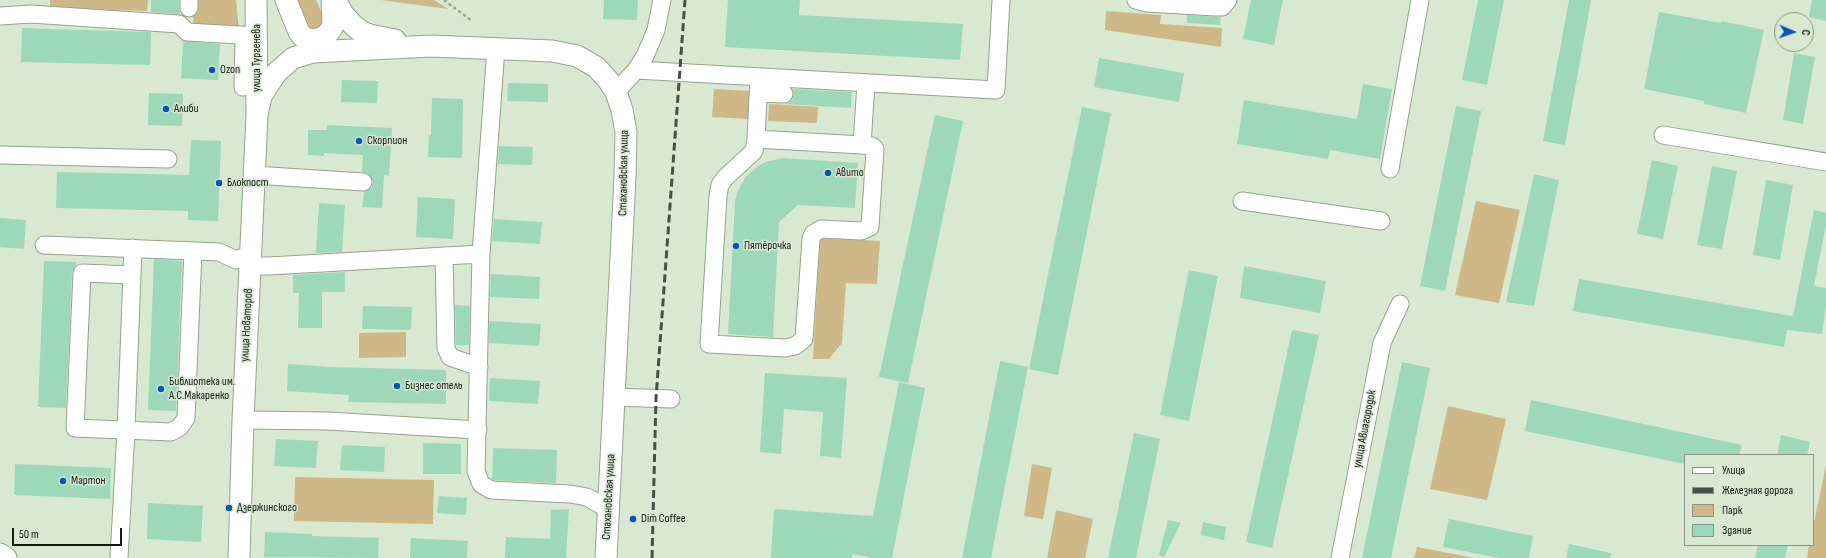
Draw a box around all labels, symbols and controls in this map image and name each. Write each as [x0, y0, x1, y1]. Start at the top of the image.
north arrow [1774, 12, 1814, 52]
street label: улица Тургенева [250, 24, 264, 92]
text: С [1799, 29, 1812, 35]
place label: Ozon [220, 63, 240, 77]
marker: Ozon [207, 65, 217, 75]
place label: Алиби [174, 102, 198, 116]
marker: Алиби [161, 104, 171, 114]
street label: Стахановская улица [616, 130, 632, 216]
place label: Скорпион [367, 134, 407, 148]
marker: Скорпион [354, 136, 364, 146]
place label: Авито [836, 166, 864, 180]
marker: Авито [823, 168, 833, 178]
place label: Блокпост [227, 176, 268, 190]
marker: Блокпост [214, 178, 224, 188]
place label: Пятёрочка [744, 239, 791, 253]
marker: Пятёрочка [731, 241, 741, 251]
street label: улица Новаторов [238, 288, 256, 362]
place label: Библиотека им. А.С.Макаренко [169, 375, 235, 403]
place label: Бизнес отель [405, 379, 463, 393]
marker: Бизнес отель [392, 381, 402, 391]
marker: Библиотека им. А.С.Макаренко [156, 384, 166, 394]
street label: улица Авиагородок [1350, 389, 1380, 469]
street label: Стахановская улица [600, 454, 618, 540]
legend [1684, 454, 1814, 546]
text: Улица [1722, 463, 1745, 478]
place label: Мартон [71, 474, 105, 488]
marker: Мартон [58, 476, 68, 486]
text: Железная дорога [1722, 483, 1793, 498]
place label: Дзержинского [237, 501, 297, 515]
marker: Дзержинского [224, 503, 234, 513]
text: Парк [1722, 503, 1742, 518]
place label: Dim Coffee [641, 512, 686, 526]
marker: Dim Coffee [628, 514, 638, 524]
scale bar [14, 520, 124, 546]
text: Здание [1722, 523, 1752, 538]
text: 50 m [19, 527, 39, 542]

